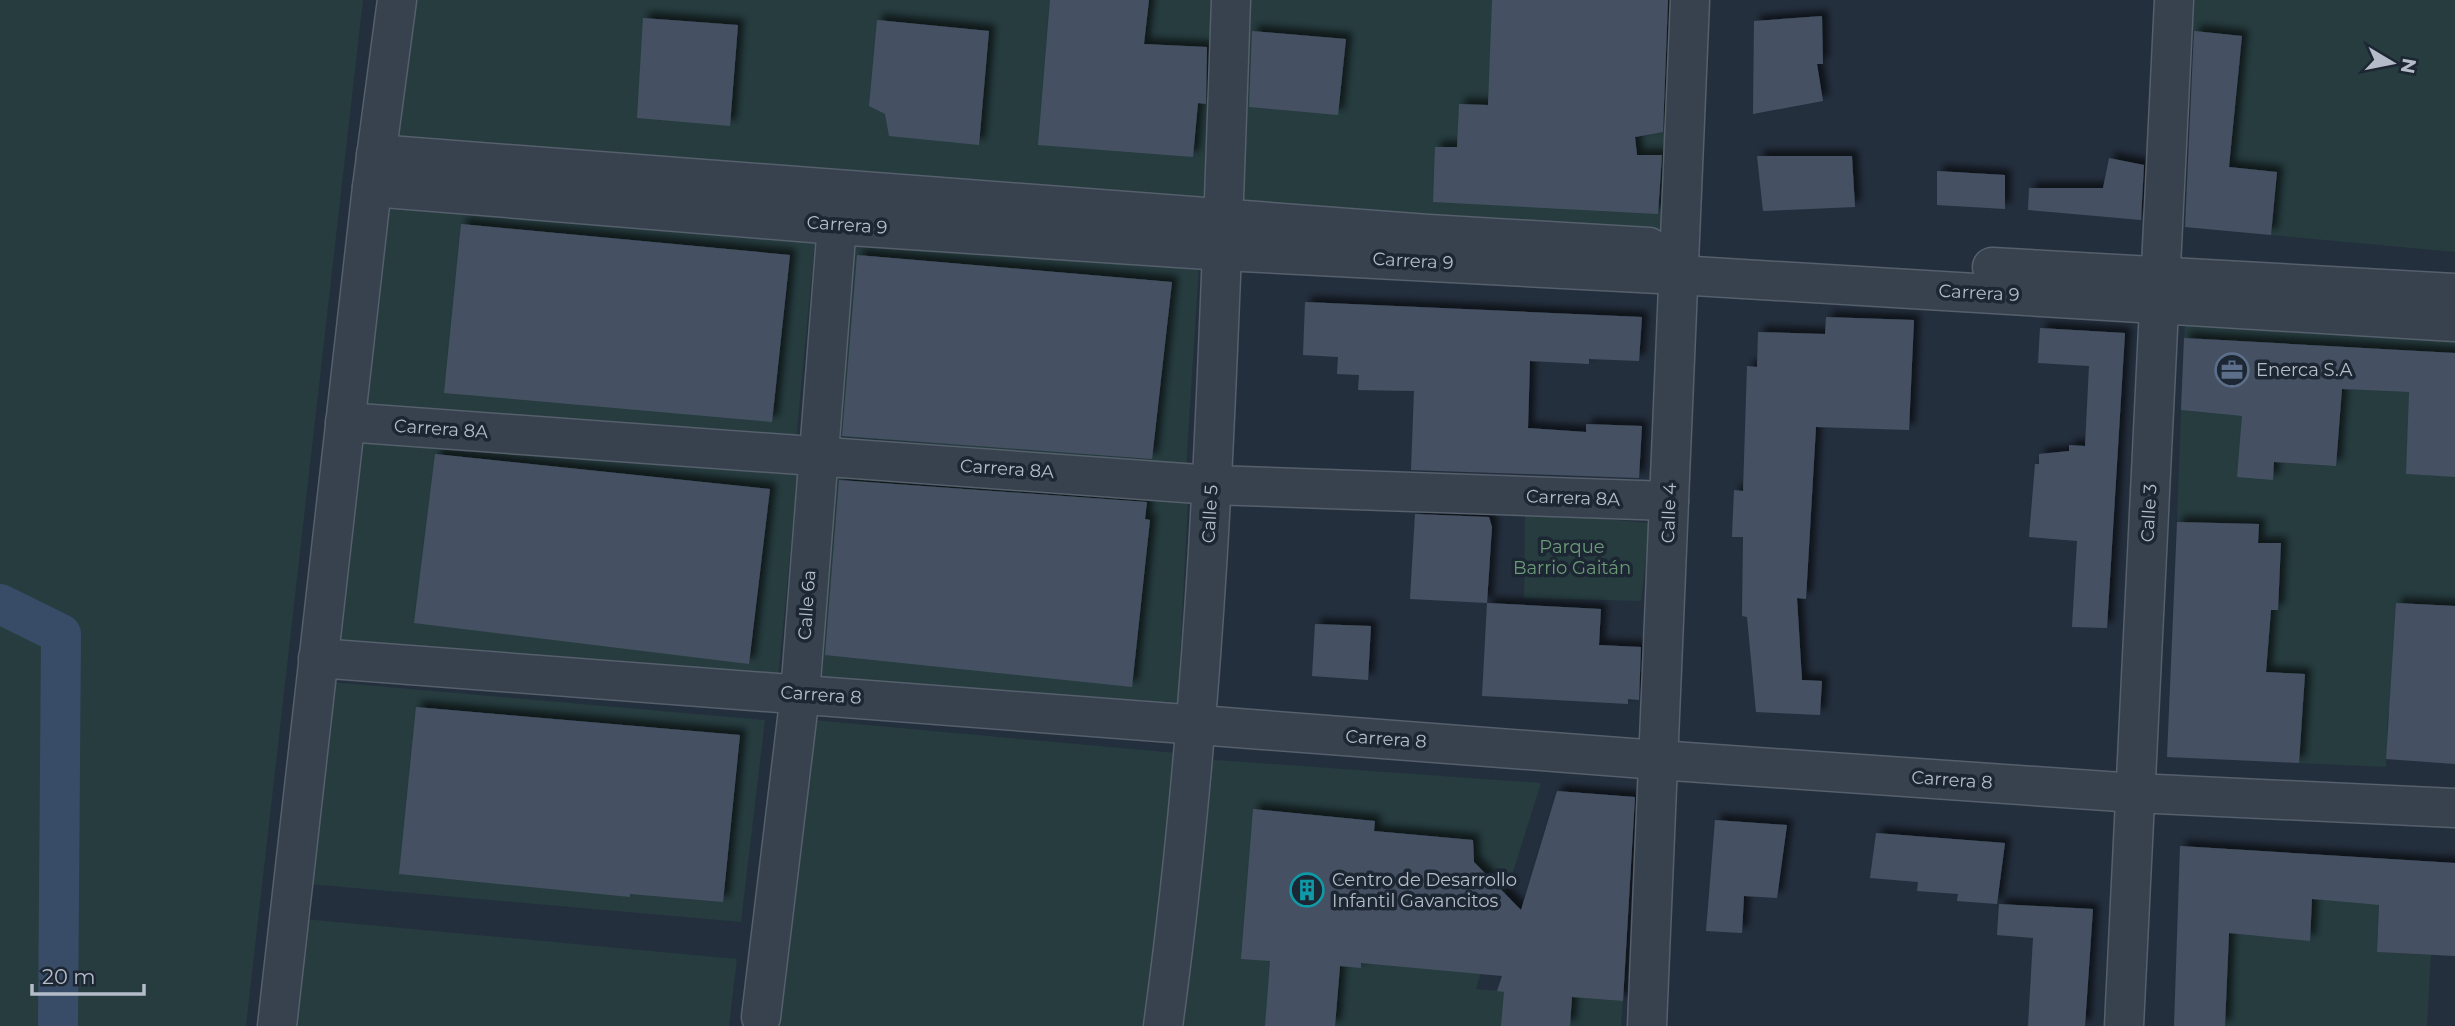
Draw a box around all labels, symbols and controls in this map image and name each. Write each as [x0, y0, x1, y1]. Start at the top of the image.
north arrow [2357, 28, 2427, 98]
text: N [2396, 56, 2421, 75]
street label: Carrera 9 [806, 211, 888, 239]
street label: Carrera 9 [1372, 248, 1454, 274]
street label: Carrera 9 [1938, 280, 2020, 306]
office icon: Enerca S.A [2213, 351, 2251, 389]
place label: Enerca S.A [2256, 359, 2352, 381]
street label: Carrera 8A [393, 415, 489, 443]
street label: Carrera 8A [959, 455, 1055, 483]
street label: Calle 4 [1657, 482, 1681, 544]
street label: Calle 3 [2136, 483, 2162, 543]
street label: Calle 5 [1197, 484, 1223, 544]
street label: Carrera 8A [1525, 485, 1621, 511]
park label: Parque Barrio Gaitán [1513, 536, 1631, 579]
street label: Calle 6a [794, 569, 820, 641]
street label: Carrera 8 [780, 681, 862, 709]
street label: Carrera 8 [1345, 725, 1427, 753]
street label: Carrera 8 [1911, 766, 1993, 794]
place label: Centro de Desarrollo Infantil Gavancitos [1332, 869, 1517, 912]
building icon: Centro de Desarrollo Infantil Gavancitos [1288, 871, 1326, 909]
scale bar [32, 953, 144, 997]
text: 20 m [42, 964, 96, 989]

